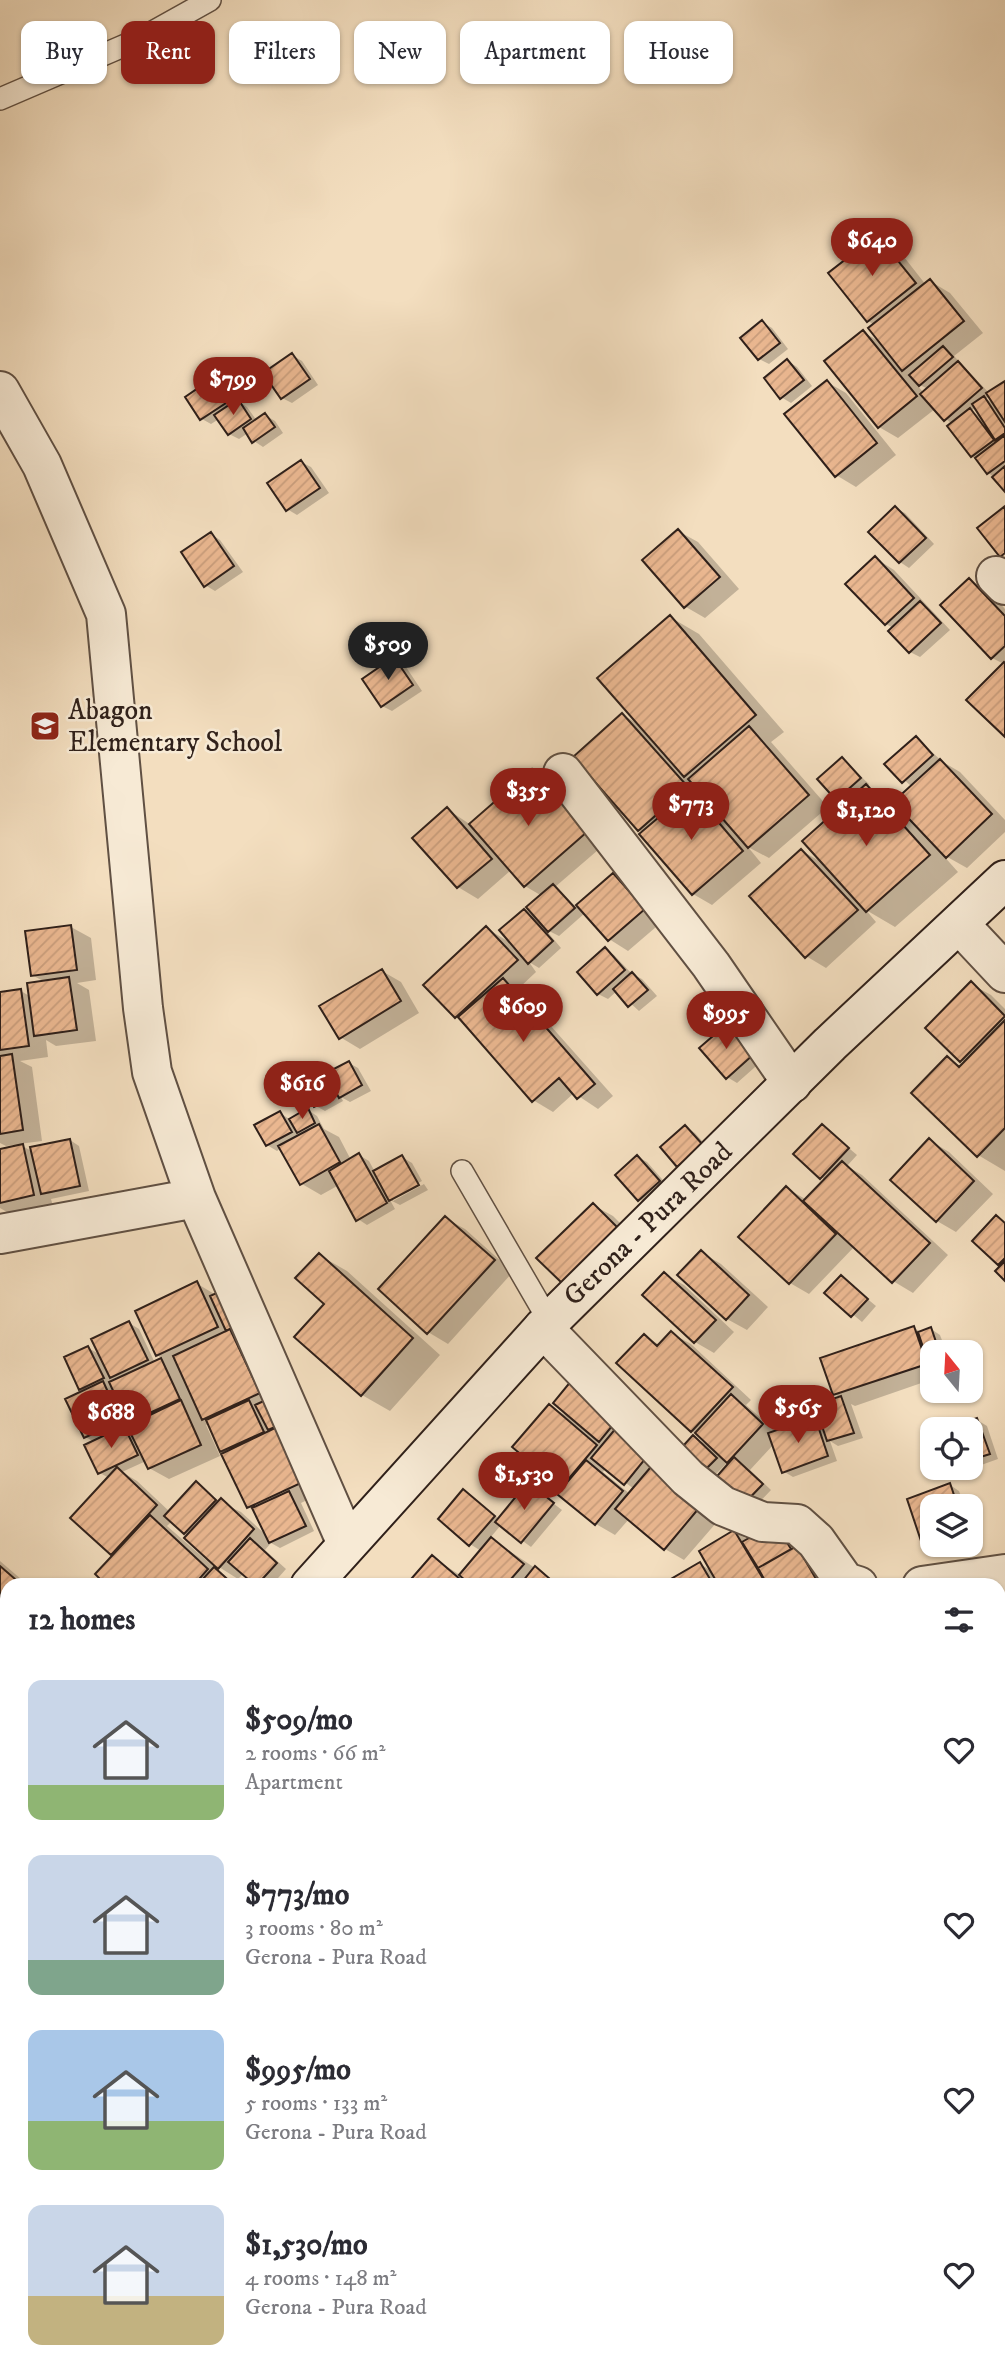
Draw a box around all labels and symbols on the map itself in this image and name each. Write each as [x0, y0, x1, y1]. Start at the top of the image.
pin: $640 [831, 218, 913, 278]
pin: $799 [192, 358, 274, 417]
pin: $509 [347, 622, 429, 682]
place label: Abagon Elementary School [68, 693, 283, 760]
school or university icon: Abagon Elementary School [28, 709, 62, 743]
pin: $355 [487, 768, 569, 828]
pin: $773 [650, 782, 732, 842]
pin: $1,120 [809, 788, 923, 848]
pin: $609 [482, 984, 564, 1044]
pin: $995 [685, 992, 767, 1051]
pin: $616 [261, 1062, 343, 1121]
street label: Gerona - Pura Road [556, 1135, 740, 1313]
north arrow [920, 1340, 984, 1404]
pin: $565 [757, 1386, 839, 1445]
pin: $688 [70, 1390, 152, 1450]
pin: $1,530 [467, 1452, 581, 1512]

